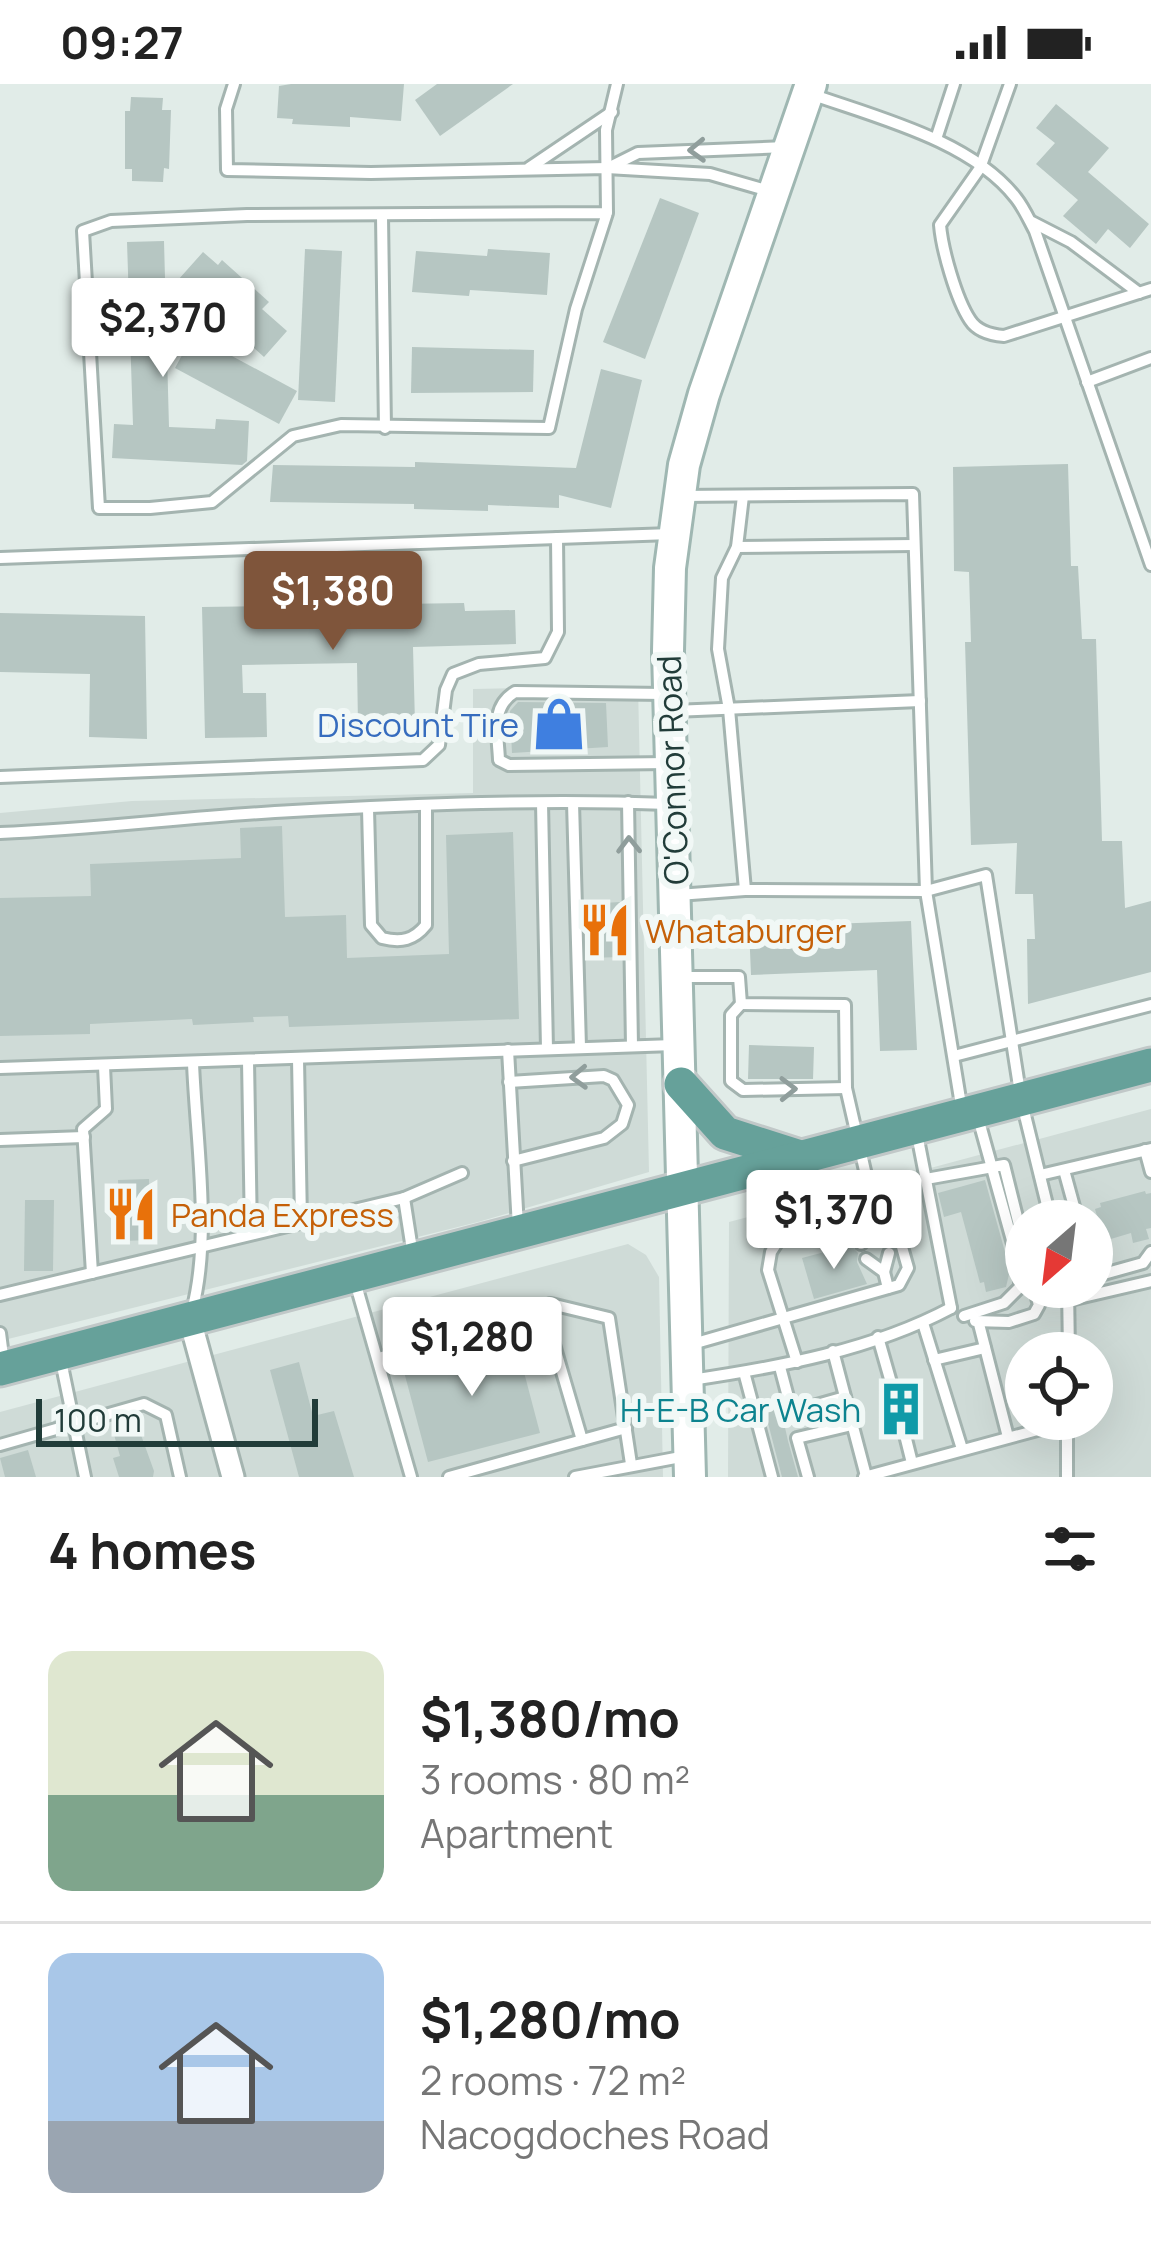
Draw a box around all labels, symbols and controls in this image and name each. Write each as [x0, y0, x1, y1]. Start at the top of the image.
text: 09:27 [60, 11, 184, 73]
one-way arrow [687, 137, 705, 163]
pin: $2,370 [65, 278, 261, 380]
text: $2,370 [99, 290, 227, 344]
pin: $1,380 [235, 551, 431, 653]
text: $1,380 [271, 563, 395, 617]
street label: O'Connor Road [646, 655, 698, 885]
shop icon: Discount Tire [530, 695, 588, 753]
place label: Discount Tire [317, 702, 519, 747]
one-way arrow [616, 835, 642, 853]
restaurant icon: Whataburger [576, 901, 634, 959]
place label: Whataburger [645, 908, 847, 953]
one-way arrow [569, 1064, 588, 1090]
one-way arrow [779, 1077, 798, 1103]
pin: $1,370 [736, 1170, 932, 1272]
text: $1,370 [774, 1182, 895, 1236]
restaurant icon: Panda Express [102, 1185, 160, 1243]
place label: Panda Express [171, 1192, 394, 1237]
north arrow [1005, 1200, 1113, 1308]
map controls [1005, 1200, 1113, 1440]
pin: $1,280 [374, 1297, 570, 1399]
text: $1,280 [410, 1309, 534, 1363]
button: locate [1005, 1332, 1113, 1440]
building icon: H-E-B Car Wash [872, 1380, 930, 1438]
place label: H-E-B Car Wash [620, 1387, 861, 1432]
scale bar [36, 1393, 318, 1446]
text: 100 m [54, 1397, 142, 1442]
text: 4 homes [48, 1515, 256, 1584]
icon: filters [1037, 1516, 1103, 1582]
text: $1,380/mo [420, 1683, 680, 1752]
icon: home [144, 1699, 288, 1843]
text: 3 rooms · 80 m² [420, 1752, 690, 1806]
text: Apartment [420, 1806, 613, 1860]
text: $1,280/mo [420, 1984, 680, 2053]
icon: home [144, 2001, 288, 2145]
text: 2 rooms · 72 m² [420, 2053, 686, 2107]
text: Nacogdoches Road [420, 2107, 770, 2161]

